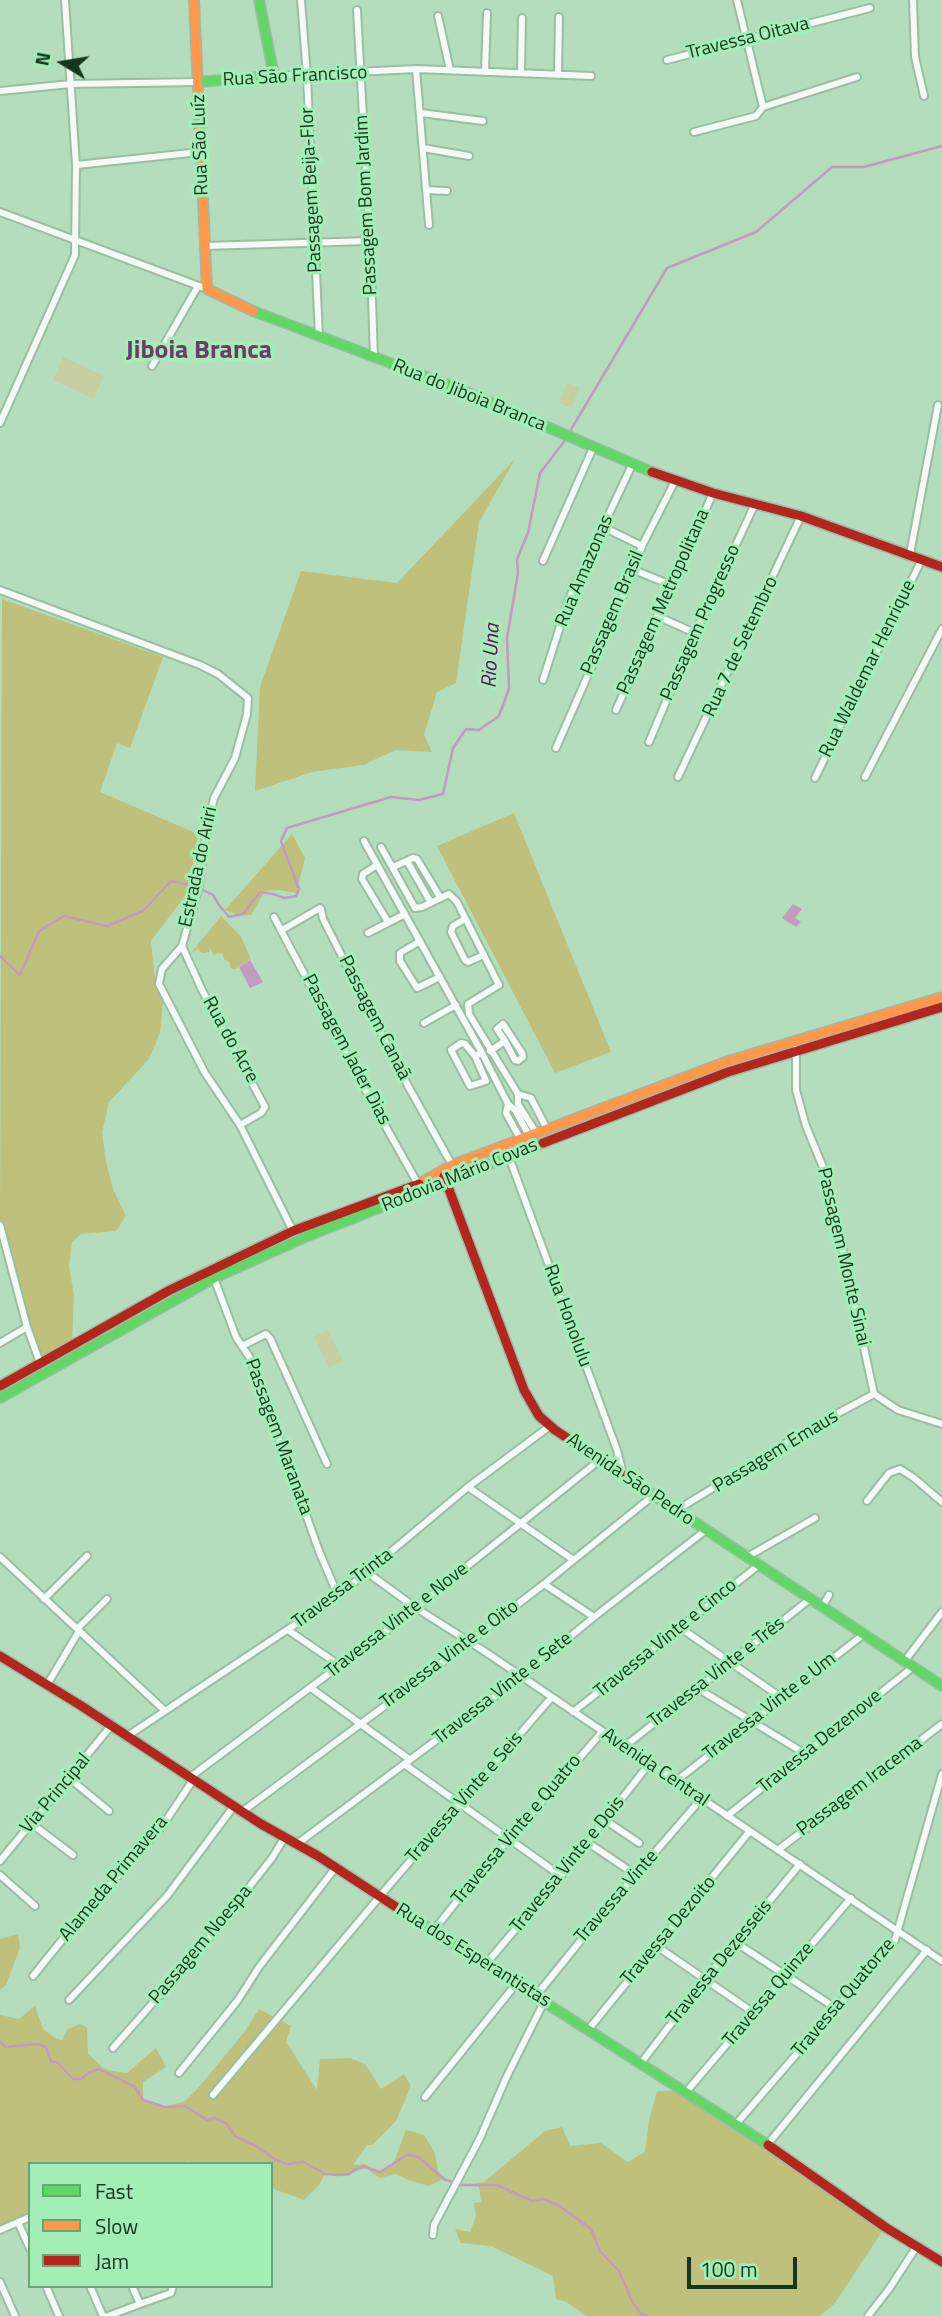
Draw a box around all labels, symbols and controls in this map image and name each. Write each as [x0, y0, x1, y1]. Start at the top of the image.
street label: Travessa Oitava [684, 13, 812, 65]
north arrow [28, 28, 98, 98]
text: N [26, 50, 57, 68]
street label: Rua São Francisco [222, 62, 368, 92]
street label: Rua São Luíz [188, 94, 214, 196]
street label: Passagem Beija-Flor [296, 107, 328, 273]
street label: Passagem Bom Jardim [351, 114, 383, 296]
district label: Jiboia Branca [126, 336, 272, 368]
street label: Rua do Jiboia Branca [389, 355, 549, 437]
street label: Passagem Metropolitana [613, 506, 715, 698]
street label: Rua Amazonas [551, 512, 619, 630]
street label: Passagem Progresso [656, 541, 746, 705]
street label: Passagem Brasil [577, 548, 649, 678]
street label: Rua 7 de Setembro [698, 573, 784, 721]
street label: Rua Waldemar Henrique [815, 577, 921, 761]
water label: Rio Una [478, 623, 506, 689]
street label: Estrada do Ariri [175, 805, 223, 929]
street label: Passagem Canaã [333, 952, 415, 1084]
street label: Passagem Jader Dias [297, 971, 395, 1129]
street label: Rua do Acre [197, 993, 263, 1087]
street label: Rodovia Mário Covas [379, 1134, 541, 1218]
street label: Passagem Monte Sinai [811, 1166, 875, 1348]
street label: Rua Honolulu [538, 1262, 596, 1370]
street label: Passagem Maranata [239, 1356, 317, 1518]
street label: Passagem Emaus [709, 1406, 843, 1498]
street label: Avenida São Pedro [562, 1429, 698, 1531]
street label: Travessa Trinta [288, 1544, 398, 1634]
street label: Travessa Vinte e Nove [321, 1558, 473, 1684]
street label: Travessa Vinte e Cinco [590, 1575, 742, 1703]
street label: Travessa Vinte e Oito [376, 1596, 524, 1714]
street label: Travessa Vinte e Três [644, 1613, 790, 1733]
street label: Travessa Vinte e Sete [429, 1628, 577, 1750]
street label: Travessa Vinte e Um [699, 1648, 841, 1766]
street label: Travessa Dezenove [753, 1685, 887, 1799]
street label: Avenida Central [597, 1724, 713, 1812]
street label: Travessa Vinte e Seis [402, 1728, 528, 1868]
street label: Passagem Iracema [793, 1732, 927, 1842]
street label: Via Principal [16, 1749, 96, 1839]
street label: Travessa Vinte e Quatro [447, 1750, 587, 1910]
street label: Travessa Vinte e Dois [506, 1792, 630, 1938]
street label: Alameda Primavera [55, 1812, 173, 1946]
street label: Travessa Vinte [570, 1846, 664, 1948]
street label: Travessa Dezoito [617, 1872, 721, 1990]
street label: Passagem Noespa [145, 1881, 257, 2009]
street label: Travessa Dezesseis [662, 1896, 778, 2030]
street label: Rua dos Esperantistas [391, 1899, 555, 2013]
street label: Travessa Quatorze [788, 1934, 900, 2062]
street label: Travessa Quinze [719, 1938, 819, 2052]
legend [28, 2162, 273, 2288]
text: Fast [95, 2175, 133, 2207]
text: Slow [95, 2210, 138, 2242]
scale bar [690, 2242, 800, 2286]
text: Jam [95, 2245, 129, 2277]
text: 100 m [700, 2253, 757, 2285]

